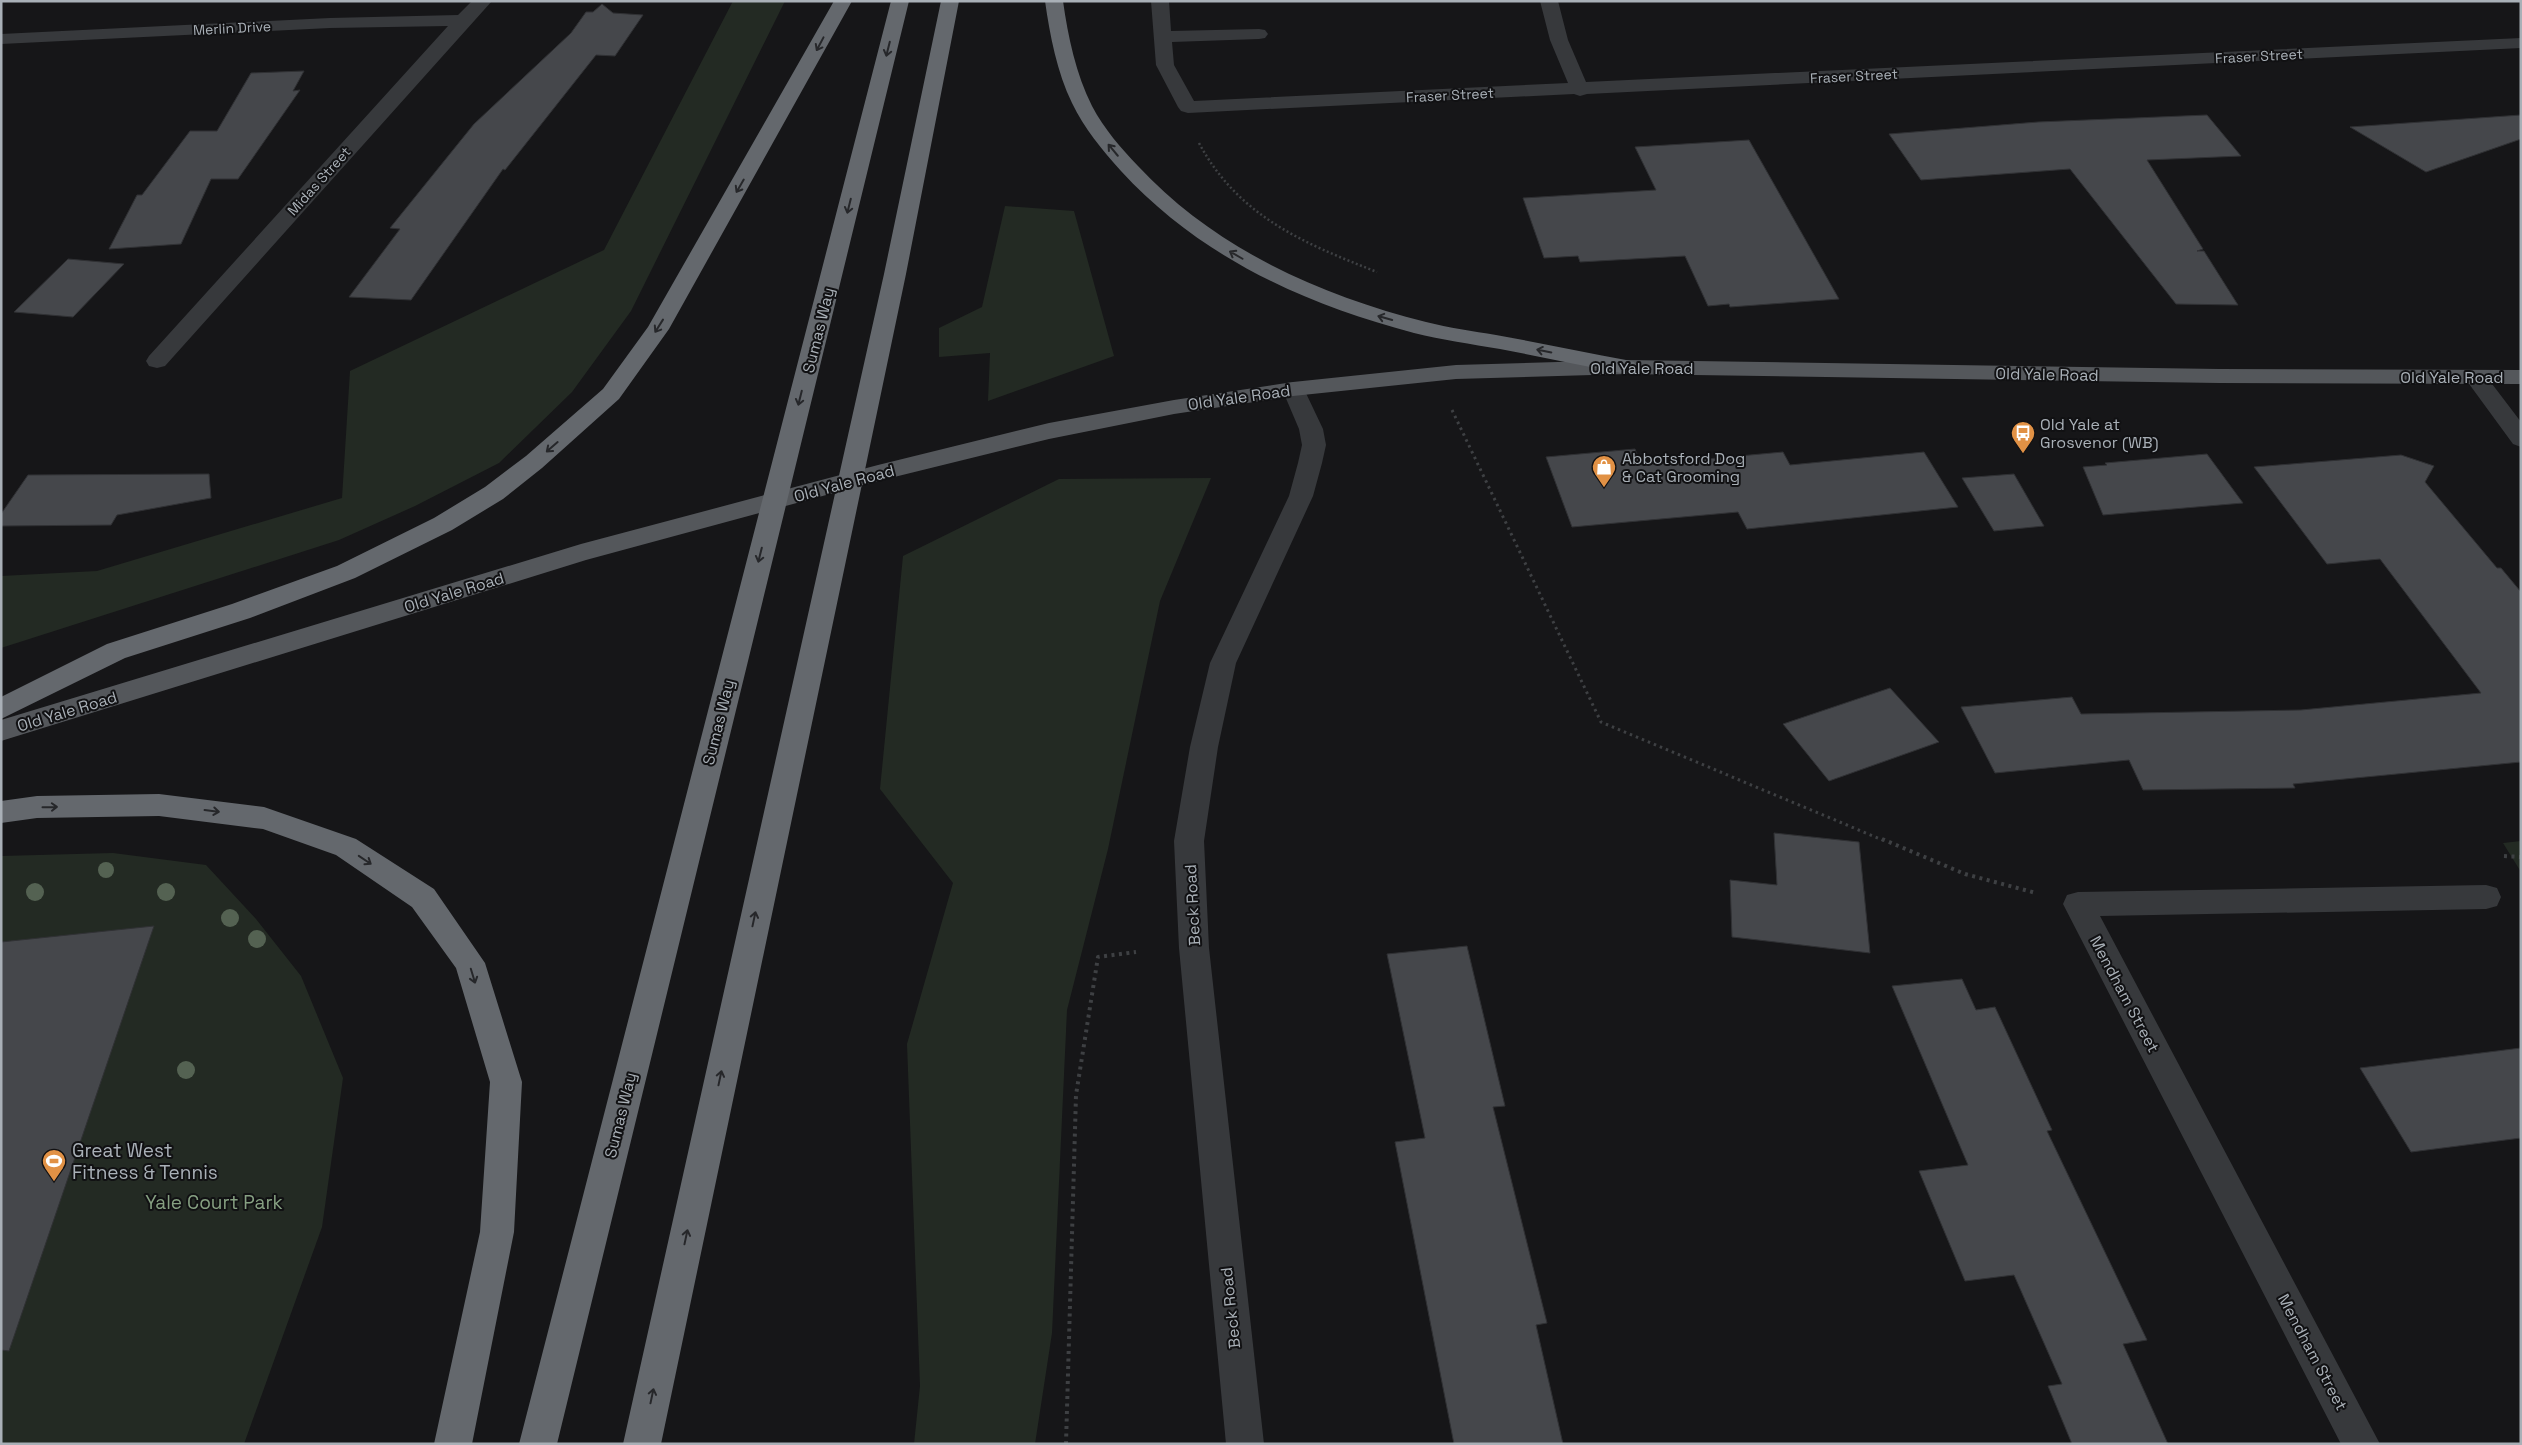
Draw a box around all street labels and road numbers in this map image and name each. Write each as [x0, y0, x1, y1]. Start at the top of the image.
street label: Merlin Drive [192, 17, 272, 39]
street label: Fraser Street [2215, 45, 2303, 67]
street label: Fraser Street [1810, 65, 1898, 87]
street label: Fraser Street [1406, 84, 1494, 106]
street label: Midas Street [283, 143, 355, 219]
street label: Sumas Way [798, 285, 839, 375]
street label: Old Yale Road [1590, 358, 1694, 379]
street label: Old Yale Road [1995, 363, 2099, 386]
street label: Old Yale Road [2400, 367, 2504, 388]
street label: Old Yale Road [1186, 380, 1292, 415]
street label: Old Yale Road [792, 460, 897, 507]
street label: Old Yale Road [402, 567, 507, 618]
street label: Sumas Way [698, 677, 739, 767]
street label: Old Yale Road [15, 686, 120, 737]
street label: Beck Road [1180, 864, 1205, 946]
street label: Mendham Street [2085, 932, 2164, 1056]
street label: Sumas Way [600, 1070, 641, 1160]
street label: Beck Road [1216, 1266, 1245, 1350]
street label: Mendham Street [2273, 1290, 2352, 1414]

